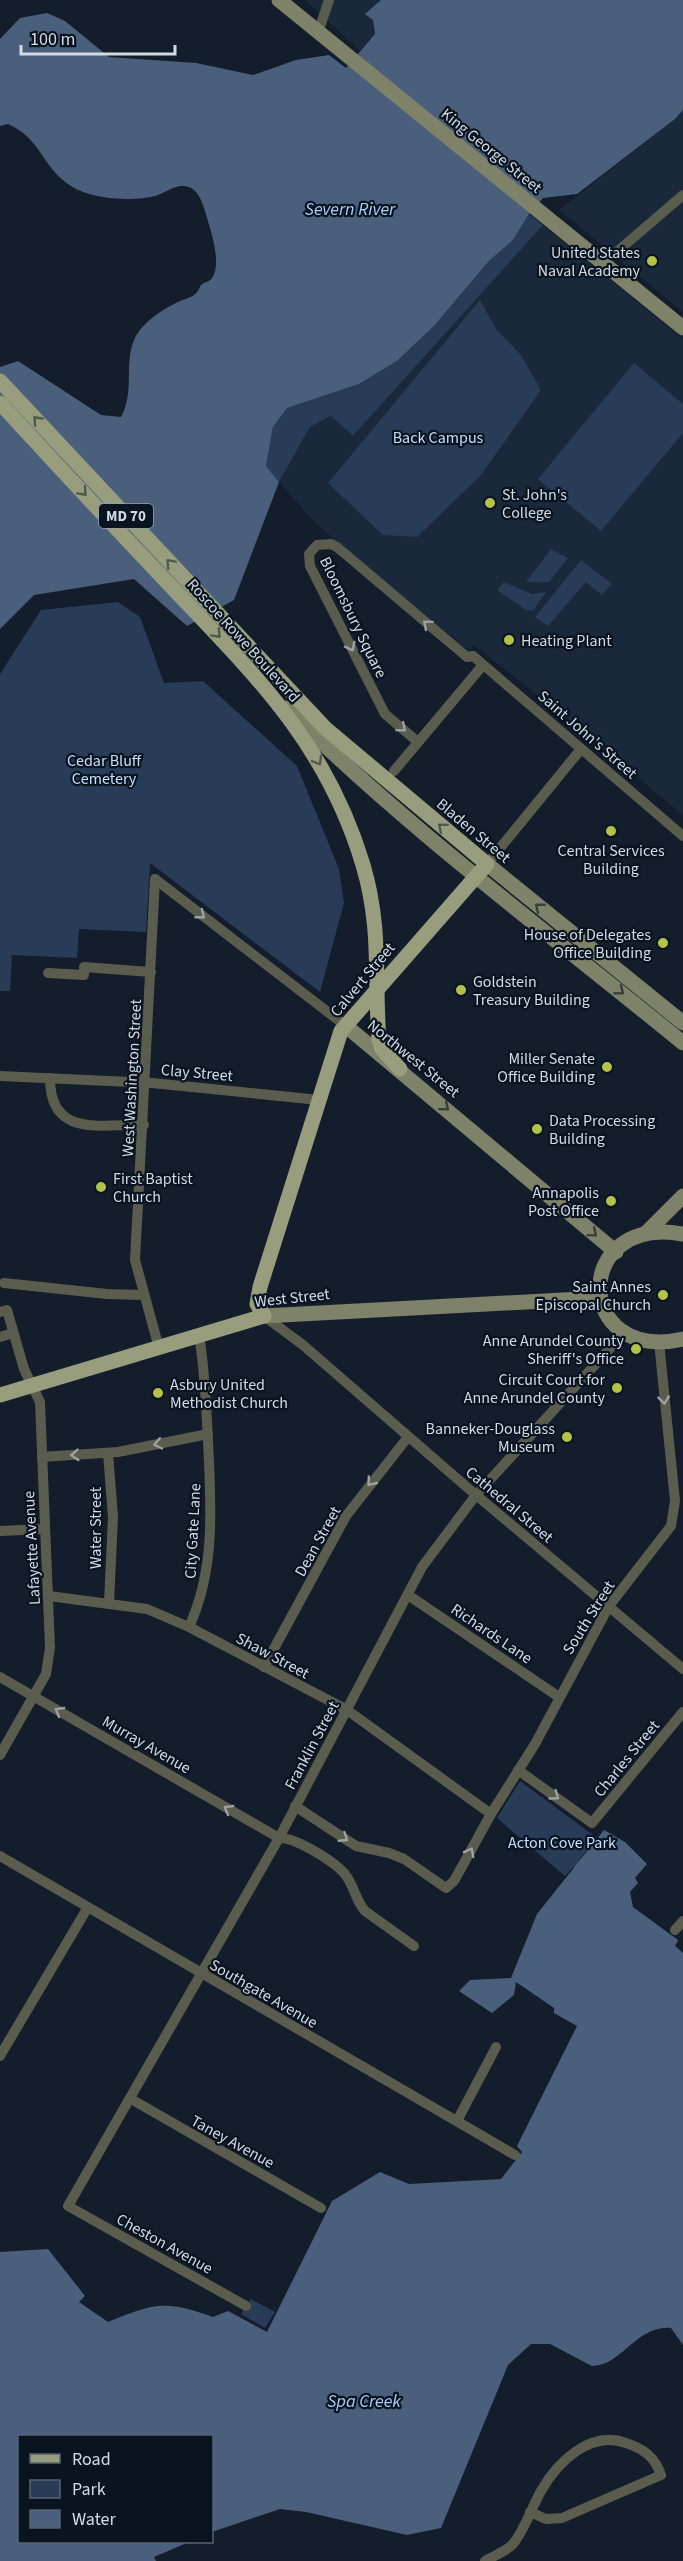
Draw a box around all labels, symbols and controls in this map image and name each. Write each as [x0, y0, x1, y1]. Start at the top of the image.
scale bar [21, 18, 176, 56]
text: 100 m [30, 27, 75, 52]
street label: King George Street [436, 103, 547, 199]
water label: Severn River [305, 197, 396, 222]
place label: United States Naval Academy [538, 242, 641, 282]
marker: United States Naval Academy [645, 254, 659, 268]
one-way arrow [33, 417, 44, 427]
park label: Back Campus [393, 427, 484, 449]
place label: St. John's College [502, 484, 567, 524]
one-way arrow [76, 486, 87, 496]
marker: St. John's College [483, 496, 497, 510]
road number: MD 70 [99, 504, 153, 528]
street label: Bloomsbury Square [314, 553, 392, 682]
one-way arrow [166, 559, 177, 570]
street label: Roscoe Rowe Boulevard [182, 574, 305, 707]
one-way arrow [423, 620, 434, 631]
one-way arrow [209, 627, 220, 638]
place label: Heating Plant [521, 630, 612, 652]
marker: Heating Plant [502, 633, 516, 647]
one-way arrow [343, 641, 355, 652]
street label: Saint John's Street [533, 685, 642, 785]
one-way arrow [395, 721, 406, 732]
park label: Cedar Bluff Cemetery [67, 750, 142, 790]
one-way arrow [311, 755, 322, 765]
street label: Bladen Street [432, 793, 516, 869]
one-way arrow [438, 823, 449, 834]
marker: Central Services Building [604, 824, 618, 838]
place label: Central Services Building [557, 840, 665, 880]
one-way arrow [535, 903, 546, 914]
one-way arrow [194, 907, 205, 918]
place label: House of Delegates Office Building [524, 924, 651, 964]
marker: House of Delegates Office Building [656, 936, 670, 950]
street label: Calvert Street [325, 937, 401, 1022]
place label: Goldstein Treasury Building [473, 971, 590, 1011]
marker: Goldstein Treasury Building [454, 983, 468, 997]
one-way arrow [613, 984, 624, 995]
street label: West Washington Street [117, 998, 147, 1157]
street label: Northwest Street [362, 1015, 465, 1103]
place label: Miller Senate Office Building [497, 1048, 595, 1088]
street label: Clay Street [160, 1059, 234, 1087]
marker: Miller Senate Office Building [600, 1060, 614, 1074]
one-way arrow [438, 1099, 449, 1110]
place label: Data Processing Building [549, 1110, 655, 1150]
marker: Data Processing Building [530, 1122, 544, 1136]
place label: First Baptist Church [113, 1168, 193, 1208]
marker: First Baptist Church [94, 1180, 108, 1194]
place label: Annapolis Post Office [528, 1182, 599, 1222]
marker: Annapolis Post Office [604, 1194, 618, 1208]
one-way arrow [586, 1225, 597, 1236]
place label: Saint Annes Episcopal Church [535, 1276, 651, 1316]
street label: West Street [253, 1283, 331, 1313]
marker: Saint Annes Episcopal Church [656, 1288, 670, 1302]
place label: Anne Arundel County Sheriff's Office [483, 1330, 625, 1370]
marker: Anne Arundel County Sheriff's Office [629, 1342, 643, 1356]
place label: Circuit Court for Anne Arundel County [464, 1369, 606, 1409]
place label: Asbury United Methodist Church [170, 1374, 288, 1414]
marker: Circuit Court for Anne Arundel County [610, 1381, 624, 1395]
marker: Asbury United Methodist Church [151, 1386, 165, 1400]
one-way arrow [657, 1395, 670, 1404]
place label: Banneker-Douglass Museum [426, 1418, 555, 1458]
marker: Banneker-Douglass Museum [560, 1430, 574, 1444]
one-way arrow [153, 1437, 163, 1450]
one-way arrow [71, 1448, 80, 1461]
street label: Cathedral Street [461, 1461, 558, 1548]
one-way arrow [368, 1476, 379, 1487]
street label: City Gate Lane [180, 1483, 206, 1579]
street label: Water Street [85, 1486, 107, 1569]
street label: Lafayette Avenue [18, 1490, 46, 1606]
street label: Dean Street [289, 1502, 347, 1581]
street label: South Street [557, 1576, 621, 1659]
street label: Richards Lane [446, 1598, 537, 1669]
street label: Shaw Street [232, 1627, 314, 1685]
street label: Franklin Street [279, 1697, 345, 1794]
one-way arrow [55, 1707, 65, 1718]
street label: Murray Avenue [98, 1711, 195, 1779]
street label: Charles Street [589, 1715, 665, 1802]
one-way arrow [549, 1789, 560, 1800]
one-way arrow [224, 1805, 234, 1816]
one-way arrow [338, 1831, 349, 1842]
park label: Acton Cove Park [508, 1832, 616, 1854]
one-way arrow [463, 1848, 474, 1859]
street label: Southgate Avenue [205, 1954, 322, 2034]
street label: Taney Avenue [187, 2110, 278, 2174]
street label: Cheston Avenue [112, 2208, 217, 2280]
water label: Spa Creek [327, 2389, 401, 2414]
legend [18, 2435, 213, 2543]
text: Road [72, 2447, 111, 2472]
text: Park [72, 2477, 106, 2502]
text: Water [72, 2507, 116, 2532]

